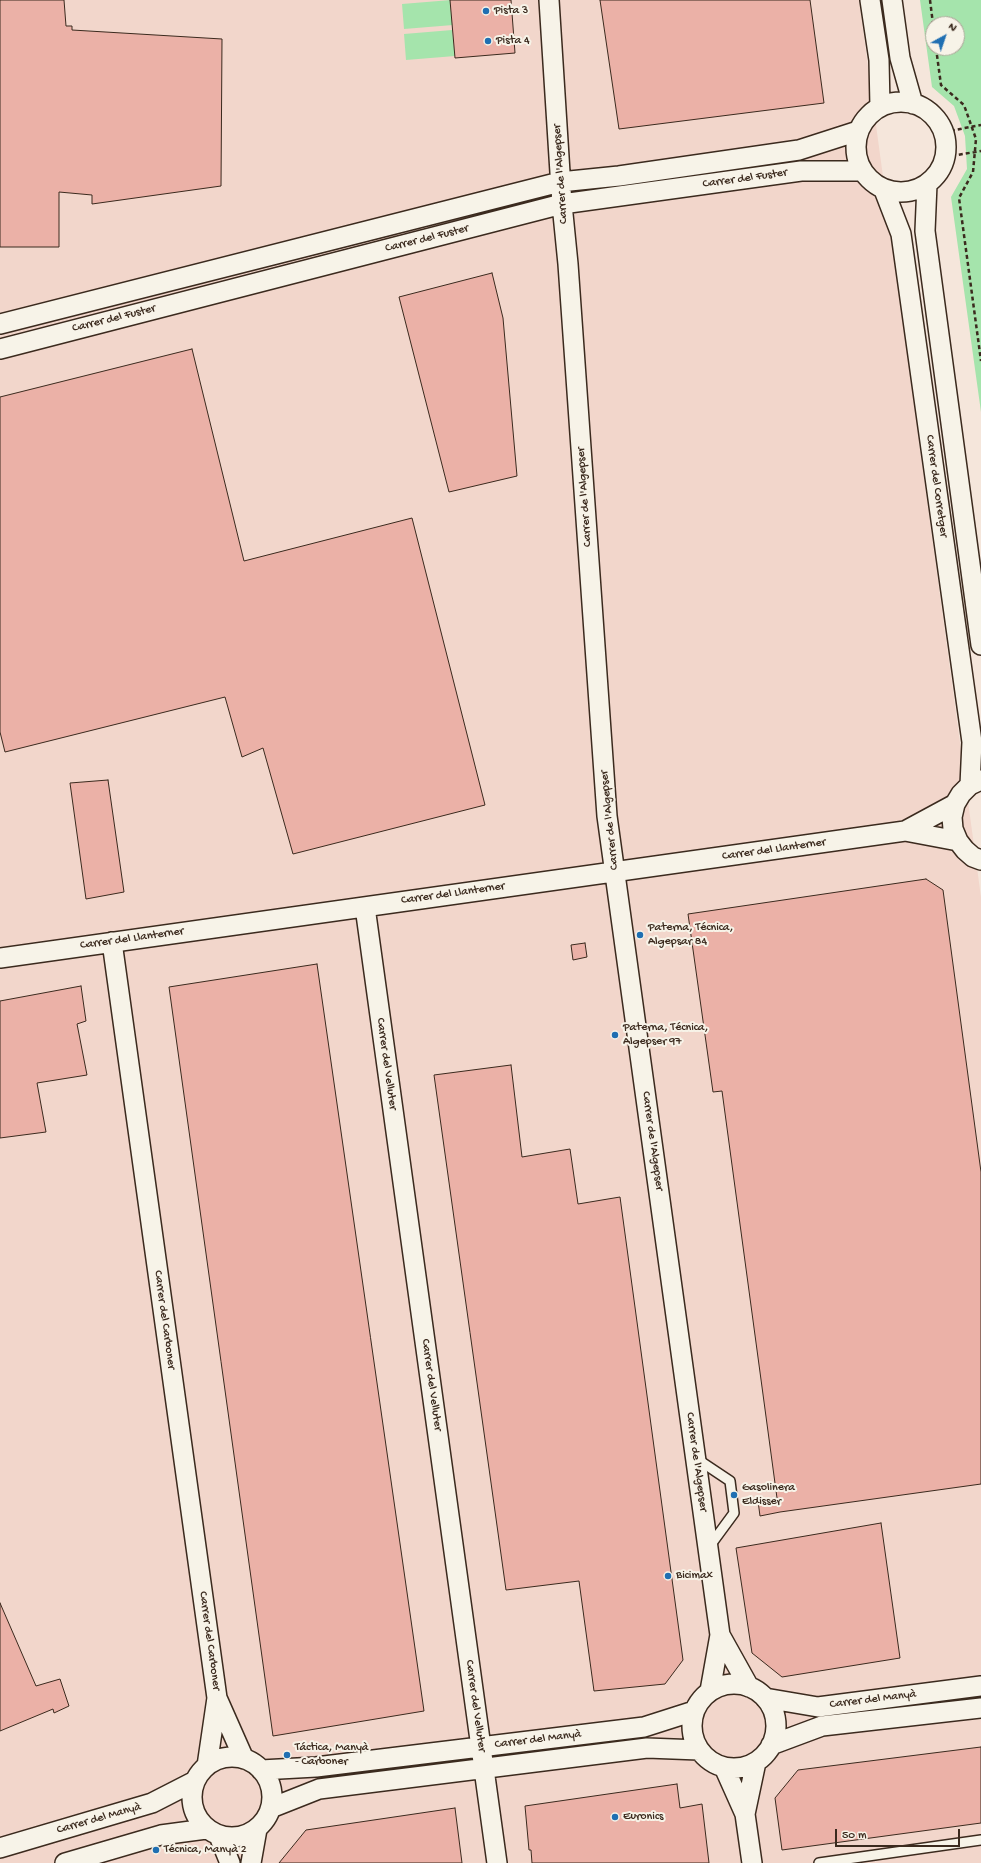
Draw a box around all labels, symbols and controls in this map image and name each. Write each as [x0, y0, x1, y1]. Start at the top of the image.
place label: Pista 3 [494, 4, 528, 18]
marker: Pista 3 [481, 6, 491, 16]
north arrow [925, 16, 965, 56]
text: N [945, 21, 959, 34]
place label: Pista 4 [496, 34, 530, 48]
marker: Pista 4 [483, 36, 493, 46]
street label: Carrer de l'Algepser [550, 124, 572, 224]
street label: Carrer del Fuster [702, 166, 788, 192]
street label: Carrer del Fuster [384, 222, 470, 256]
street label: Carrer del Fuster [71, 302, 157, 336]
street label: Carrer del Corretger [922, 434, 950, 538]
street label: Carrer de l'Algepser [574, 447, 596, 547]
street label: Carrer de l'Algepser [598, 769, 622, 871]
street label: Carrer del Llanterner [721, 836, 827, 864]
street label: Carrer del Llanterner [400, 880, 506, 908]
place label: Paterna, Técnica, Algepsar 84 [648, 921, 733, 949]
street label: Carrer del Llanterner [79, 925, 185, 953]
marker: Paterna, Técnica, Algepsar 84 [635, 930, 645, 940]
street label: Carrer del Velluter [372, 1017, 400, 1111]
place label: Paterna, Técnica, Algepser 97 [623, 1021, 708, 1049]
marker: Paterna, Técnica, Algepser 97 [610, 1030, 620, 1040]
street label: Carrer de l'Algepser [638, 1090, 666, 1192]
street label: Carrer del Carboner [150, 1270, 178, 1370]
street label: Carrer del Velluter [417, 1338, 445, 1432]
street label: Carrer de l'Algepser [682, 1411, 710, 1513]
place label: Gasolinera Eldisser [742, 1481, 795, 1509]
marker: Gasolinera Eldisser [729, 1490, 739, 1500]
place label: Bicimax [676, 1569, 713, 1583]
marker: Bicimax [663, 1571, 673, 1581]
street label: Carrer del Carboner [195, 1591, 223, 1691]
street label: Carrer del Velluter [461, 1659, 489, 1753]
street label: Carrer del Manyà [829, 1688, 917, 1712]
street label: Carrer del Manyà [494, 1728, 582, 1752]
place label: Táctica, Manyà - Carboner [295, 1741, 368, 1769]
marker: Táctica, Manyà - Carboner [282, 1750, 292, 1760]
street label: Carrer del Manyà [55, 1800, 143, 1838]
place label: Euronics [623, 1810, 663, 1824]
marker: Euronics [610, 1812, 620, 1822]
scale bar [837, 1821, 962, 1847]
text: 50 m [842, 1829, 867, 1843]
place label: Técnica, Manyà 2 [164, 1843, 247, 1857]
marker: Técnica, Manyà 2 [151, 1845, 161, 1855]

